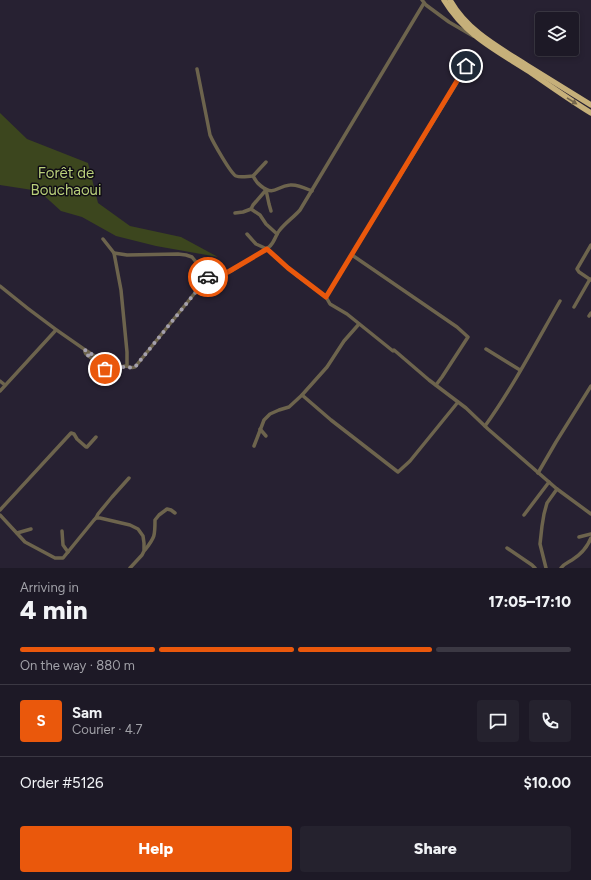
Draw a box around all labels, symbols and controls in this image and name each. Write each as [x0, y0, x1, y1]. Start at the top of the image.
map controls [535, 12, 579, 56]
button: layers [535, 12, 579, 56]
pin [449, 49, 483, 83]
icon: home [455, 55, 477, 77]
one-way arrow [567, 97, 577, 105]
park label: Forêt de Bouchaoui [31, 164, 101, 199]
courier [188, 257, 228, 297]
icon: car [197, 266, 219, 288]
pin [88, 352, 122, 386]
icon: bag [94, 358, 116, 380]
text: Arriving in [20, 580, 79, 595]
text: 17:05–17:10 [489, 593, 571, 611]
text: 4 min [20, 594, 88, 626]
text: On the way · 880 m [20, 658, 135, 673]
button: chat [477, 700, 519, 742]
button: phone [529, 700, 571, 742]
text: Sam [72, 704, 102, 722]
text: S [36, 712, 46, 730]
text: Courier · 4.7 [72, 722, 143, 737]
text: Order #5126 [20, 774, 104, 792]
text: $10.00 [523, 774, 571, 792]
button: Help [20, 826, 292, 872]
button: Share [300, 826, 571, 872]

